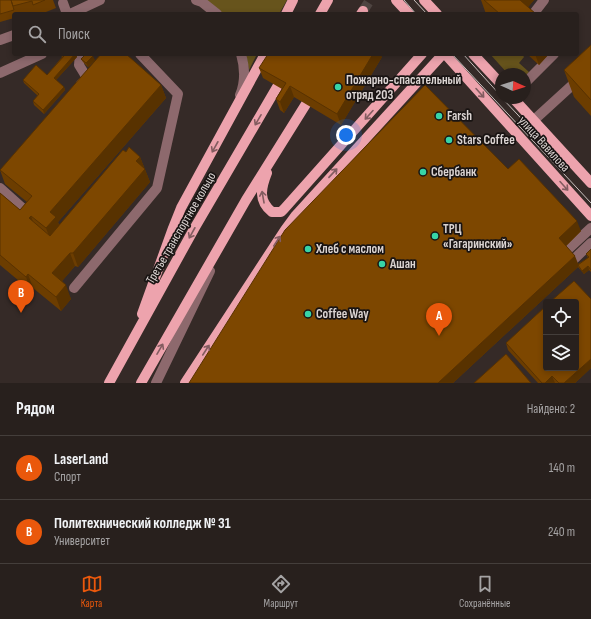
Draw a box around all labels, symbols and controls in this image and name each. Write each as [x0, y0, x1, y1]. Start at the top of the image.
search box [12, 12, 579, 56]
icon: search [26, 23, 48, 45]
text: Поиск [58, 25, 90, 44]
north arrow [495, 68, 531, 104]
place label: Пожарно-спасательный отряд 203 [346, 72, 461, 103]
marker: Пожарно-спасательный отряд 203 [333, 82, 343, 92]
one-way arrow [475, 88, 484, 98]
place label: Farsh [447, 108, 472, 124]
one-way arrow [364, 109, 373, 120]
marker: Farsh [434, 111, 444, 121]
street label: улица Вавилова [515, 113, 573, 175]
one-way arrow [253, 114, 261, 126]
your location [336, 125, 356, 145]
place label: Stars Coffee [457, 132, 515, 148]
marker: Stars Coffee [444, 135, 454, 145]
one-way arrow [211, 141, 218, 153]
place label: Сбербанк [431, 164, 477, 180]
marker: Сбербанк [418, 167, 428, 177]
one-way arrow [329, 168, 338, 178]
street label: Третье транспортное кольцо [142, 169, 220, 287]
one-way arrow [559, 181, 568, 191]
one-way arrow [259, 191, 267, 204]
place label: ТРЦ «Гагаринский» [443, 221, 513, 252]
one-way arrow [188, 227, 196, 239]
marker: ТРЦ «Гагаринский» [430, 231, 440, 241]
one-way arrow [273, 236, 281, 247]
place label: Хлеб с маслом [315, 241, 384, 257]
marker: Хлеб с маслом [303, 244, 313, 254]
place label: Ашан [389, 256, 416, 272]
marker: Ашан [377, 259, 387, 269]
pin: B [8, 280, 34, 313]
map controls [543, 299, 579, 371]
button: locate [543, 299, 579, 335]
pin: A [426, 303, 452, 336]
place label: Coffee Way [316, 306, 369, 322]
marker: Coffee Way [303, 309, 313, 319]
button: layers [543, 335, 579, 371]
one-way arrow [157, 343, 165, 355]
one-way arrow [202, 345, 210, 356]
text: Рядом [16, 399, 55, 419]
text: Найдено: 2 [527, 401, 575, 417]
text: LaserLand [54, 450, 108, 469]
text: A [26, 460, 32, 476]
text: 140 m [549, 460, 575, 476]
text: Спорт [54, 469, 81, 485]
text: Политехнический колледж № 31 [54, 514, 231, 533]
text: B [26, 524, 32, 540]
text: 240 m [548, 524, 575, 540]
text: Университет [54, 533, 110, 549]
tab: Карта [81, 573, 103, 610]
tab: Маршрут [264, 573, 298, 610]
tab: Сохранённые [459, 573, 510, 610]

